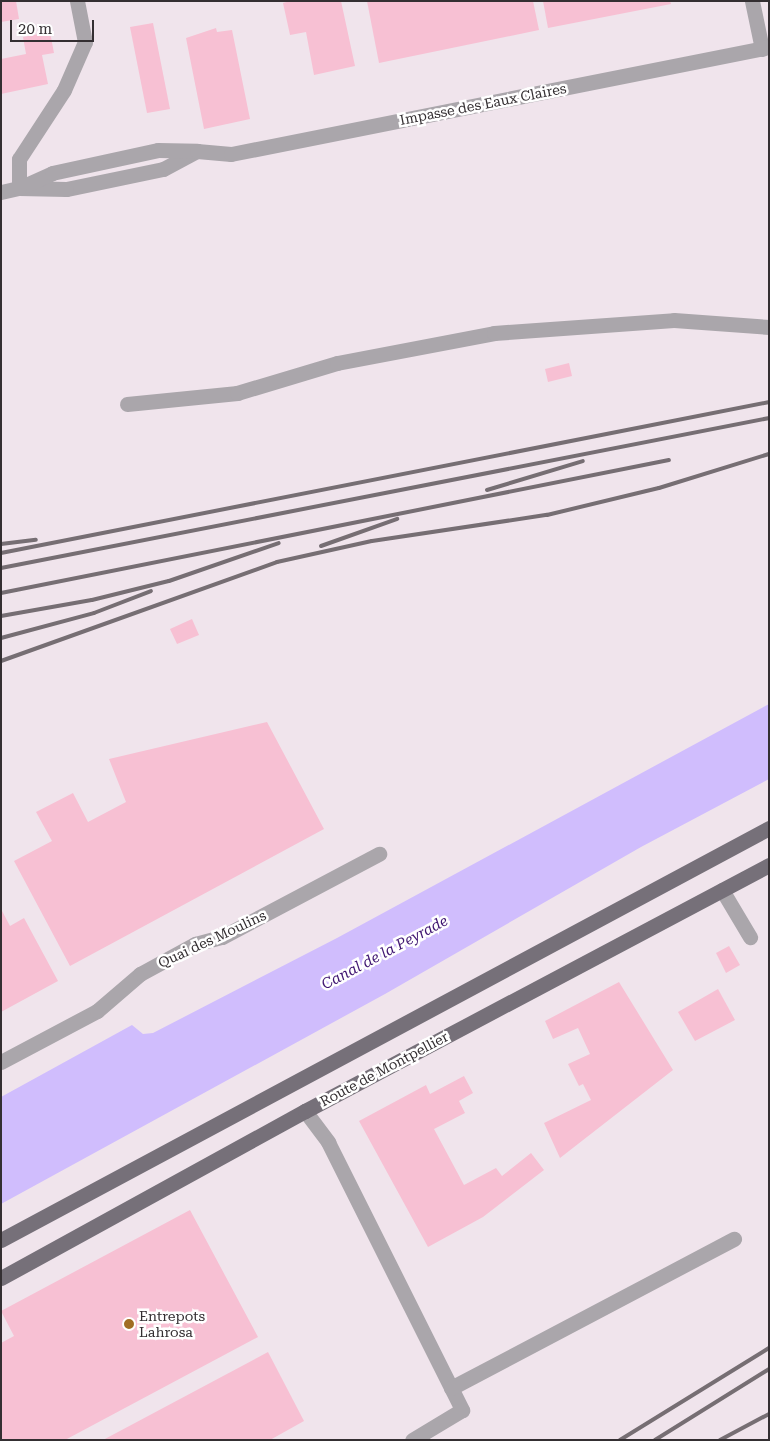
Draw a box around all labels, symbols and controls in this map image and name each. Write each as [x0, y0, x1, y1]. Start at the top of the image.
scale bar [12, 10, 96, 42]
text: 20 m [18, 20, 52, 38]
street label: Impasse des Eaux Claires [398, 80, 568, 128]
street label: Quai des Moulins [155, 907, 269, 971]
water label: Canal de la Peyrade [319, 912, 451, 994]
street label: Route de Montpellier [317, 1028, 451, 1110]
place label: Entrepots Lahrosa [139, 1308, 205, 1340]
marker: Entrepots Lahrosa [123, 1318, 135, 1330]

